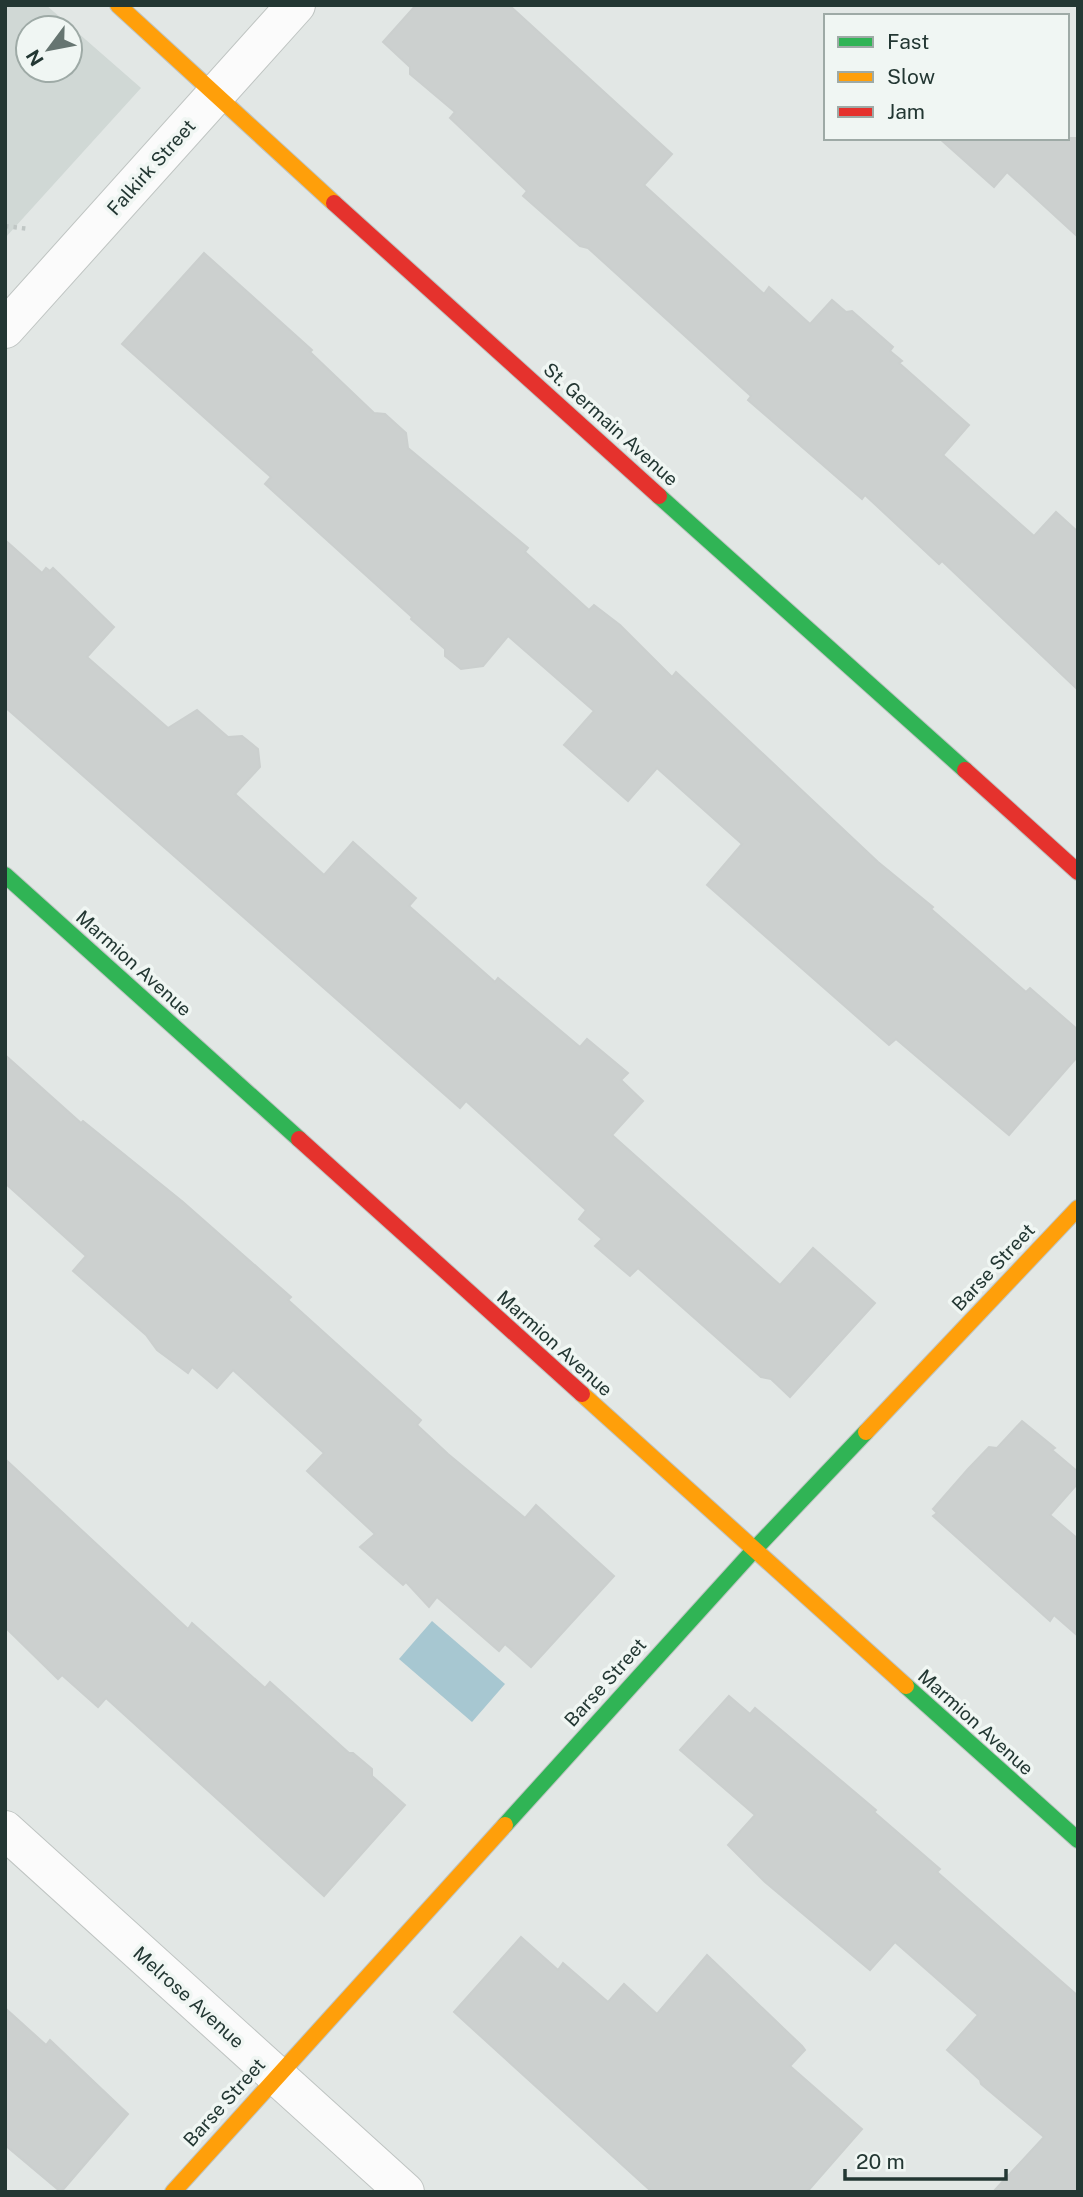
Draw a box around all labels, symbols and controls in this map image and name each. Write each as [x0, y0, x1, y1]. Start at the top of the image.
north arrow [14, 14, 84, 84]
legend [824, 14, 1069, 140]
text: Fast [887, 29, 929, 54]
text: N [21, 46, 48, 70]
text: Slow [887, 64, 935, 89]
text: Jam [887, 99, 925, 124]
street label: Falkirk Street [102, 115, 200, 219]
street label: St. Germain Avenue [539, 358, 683, 490]
street label: Marmion Avenue [72, 906, 196, 1020]
street label: Barse Street [947, 1219, 1039, 1315]
street label: Marmion Avenue [493, 1286, 617, 1400]
street label: Barse Street [560, 1633, 650, 1731]
street label: Marmion Avenue [914, 1665, 1038, 1779]
street label: Melrose Avenue [129, 1942, 249, 2052]
street label: Barse Street [179, 2053, 269, 2151]
scale bar [845, 2138, 1006, 2182]
text: 20 m [856, 2149, 905, 2174]

